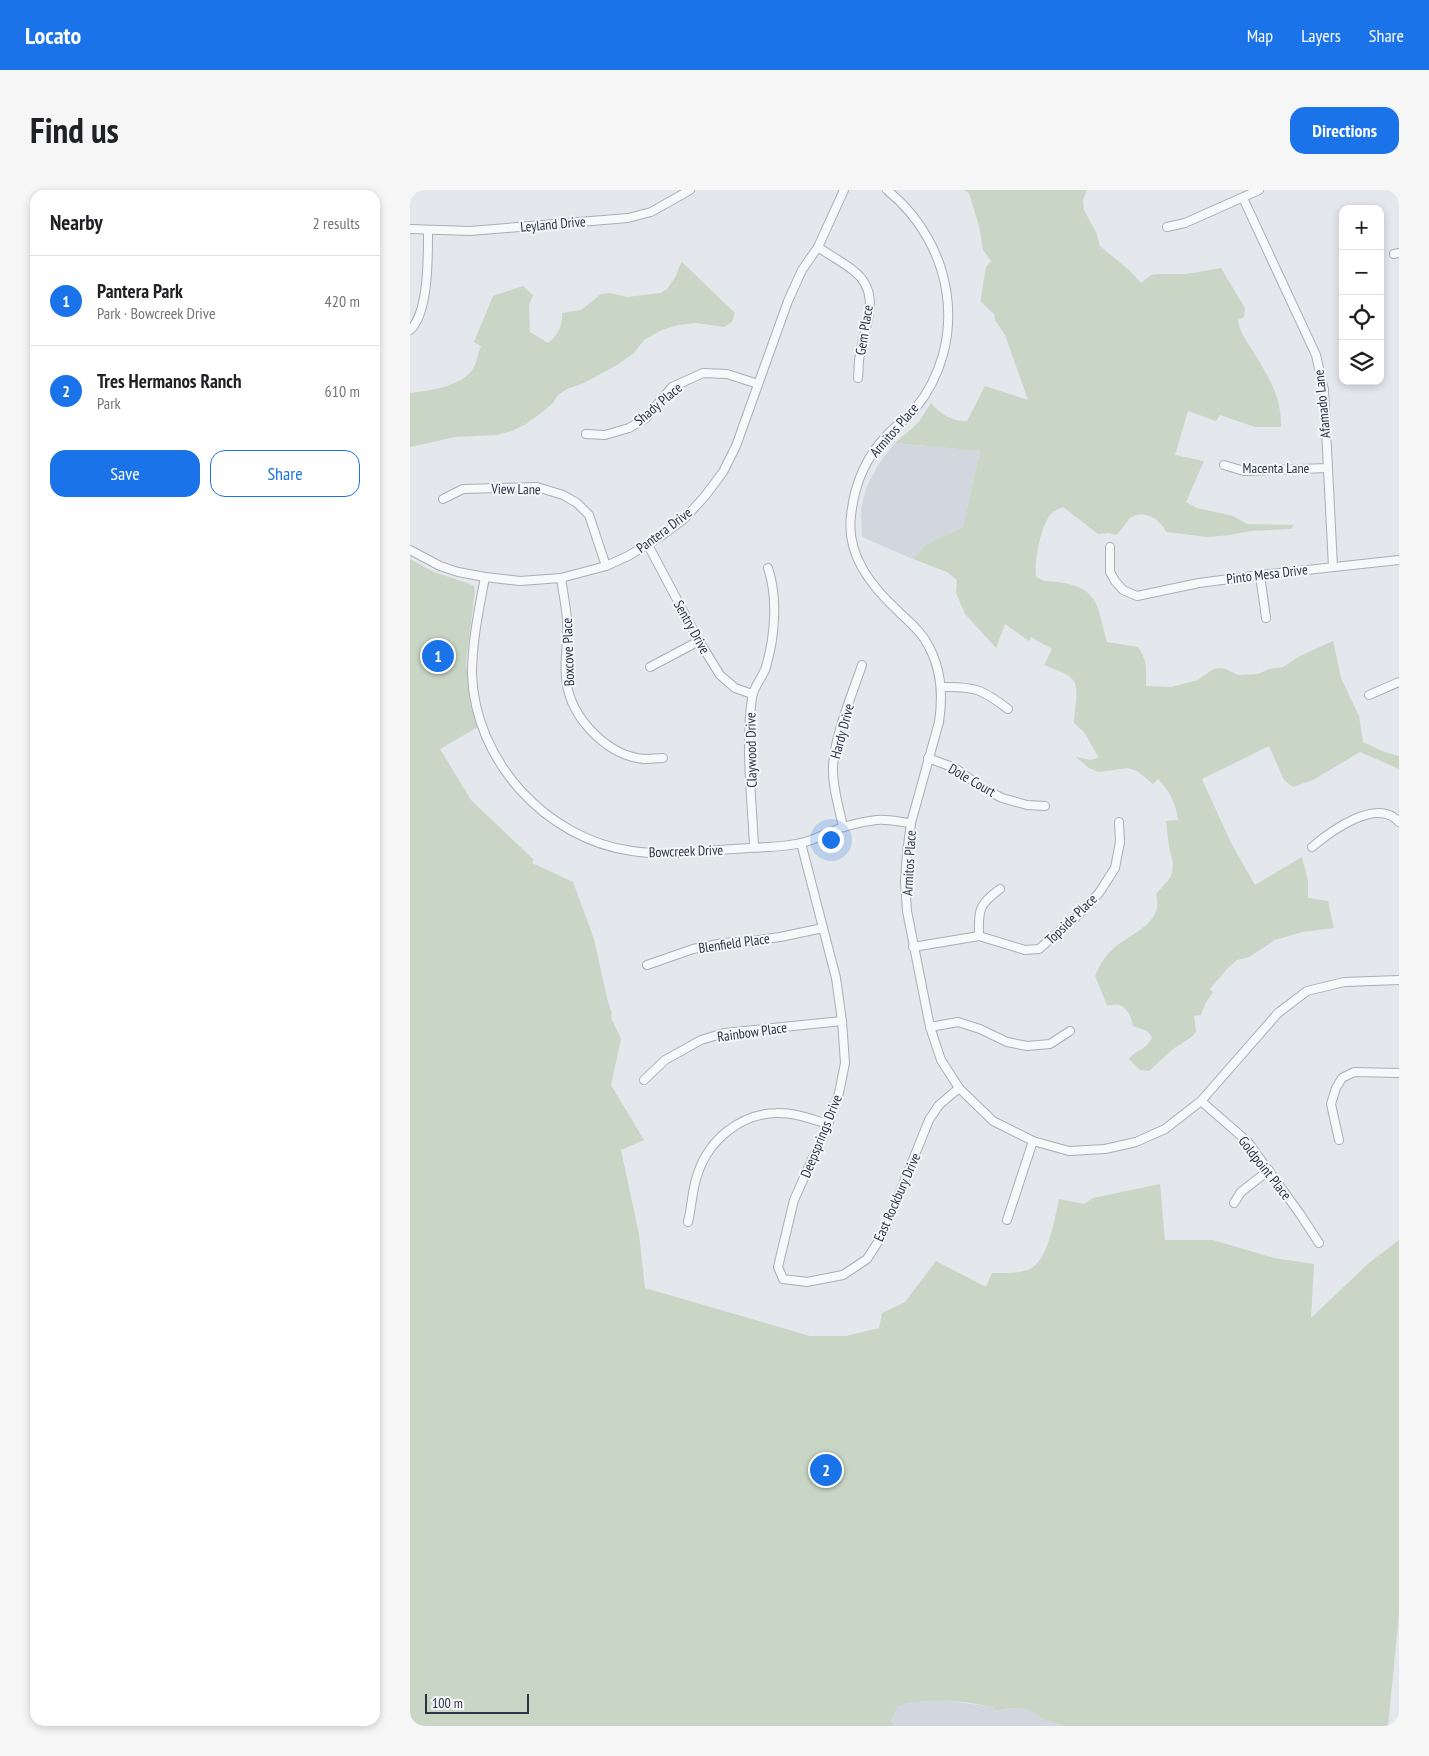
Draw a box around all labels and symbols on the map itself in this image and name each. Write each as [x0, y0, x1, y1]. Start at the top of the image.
street label: Leyland Drive [520, 212, 587, 236]
street label: Gem Place [851, 303, 877, 356]
street label: Afamado Lane [1309, 369, 1335, 439]
street label: Shady Place [630, 379, 686, 429]
street label: Armitos Place [866, 399, 923, 461]
street label: Macenta Lane [1243, 459, 1310, 477]
street label: View Lane [490, 480, 541, 498]
street label: Pantera Drive [633, 503, 696, 557]
street label: Pinto Mesa Drive [1225, 560, 1309, 588]
street label: Sentry Drive [670, 597, 714, 657]
street label: Boxcove Place [558, 617, 578, 687]
pin: 1 [422, 637, 454, 675]
street label: Hardy Drive [826, 701, 858, 761]
street label: Claywood Drive [741, 712, 761, 788]
street label: Dole Court [945, 759, 999, 801]
your location [818, 827, 844, 853]
street label: Armitos Place [898, 829, 920, 896]
street label: Bowcreek Drive [648, 841, 724, 861]
street label: Topside Place [1041, 890, 1101, 948]
street label: Blenfield Place [697, 929, 771, 957]
street label: Rainbow Place [716, 1018, 788, 1046]
street label: Deepsprings Drive [796, 1092, 846, 1180]
street label: Goldpoint Place [1234, 1132, 1296, 1204]
street label: East Rockbury Drive [869, 1150, 925, 1244]
pin: 2 [810, 1451, 842, 1489]
scale bar [425, 1691, 529, 1714]

